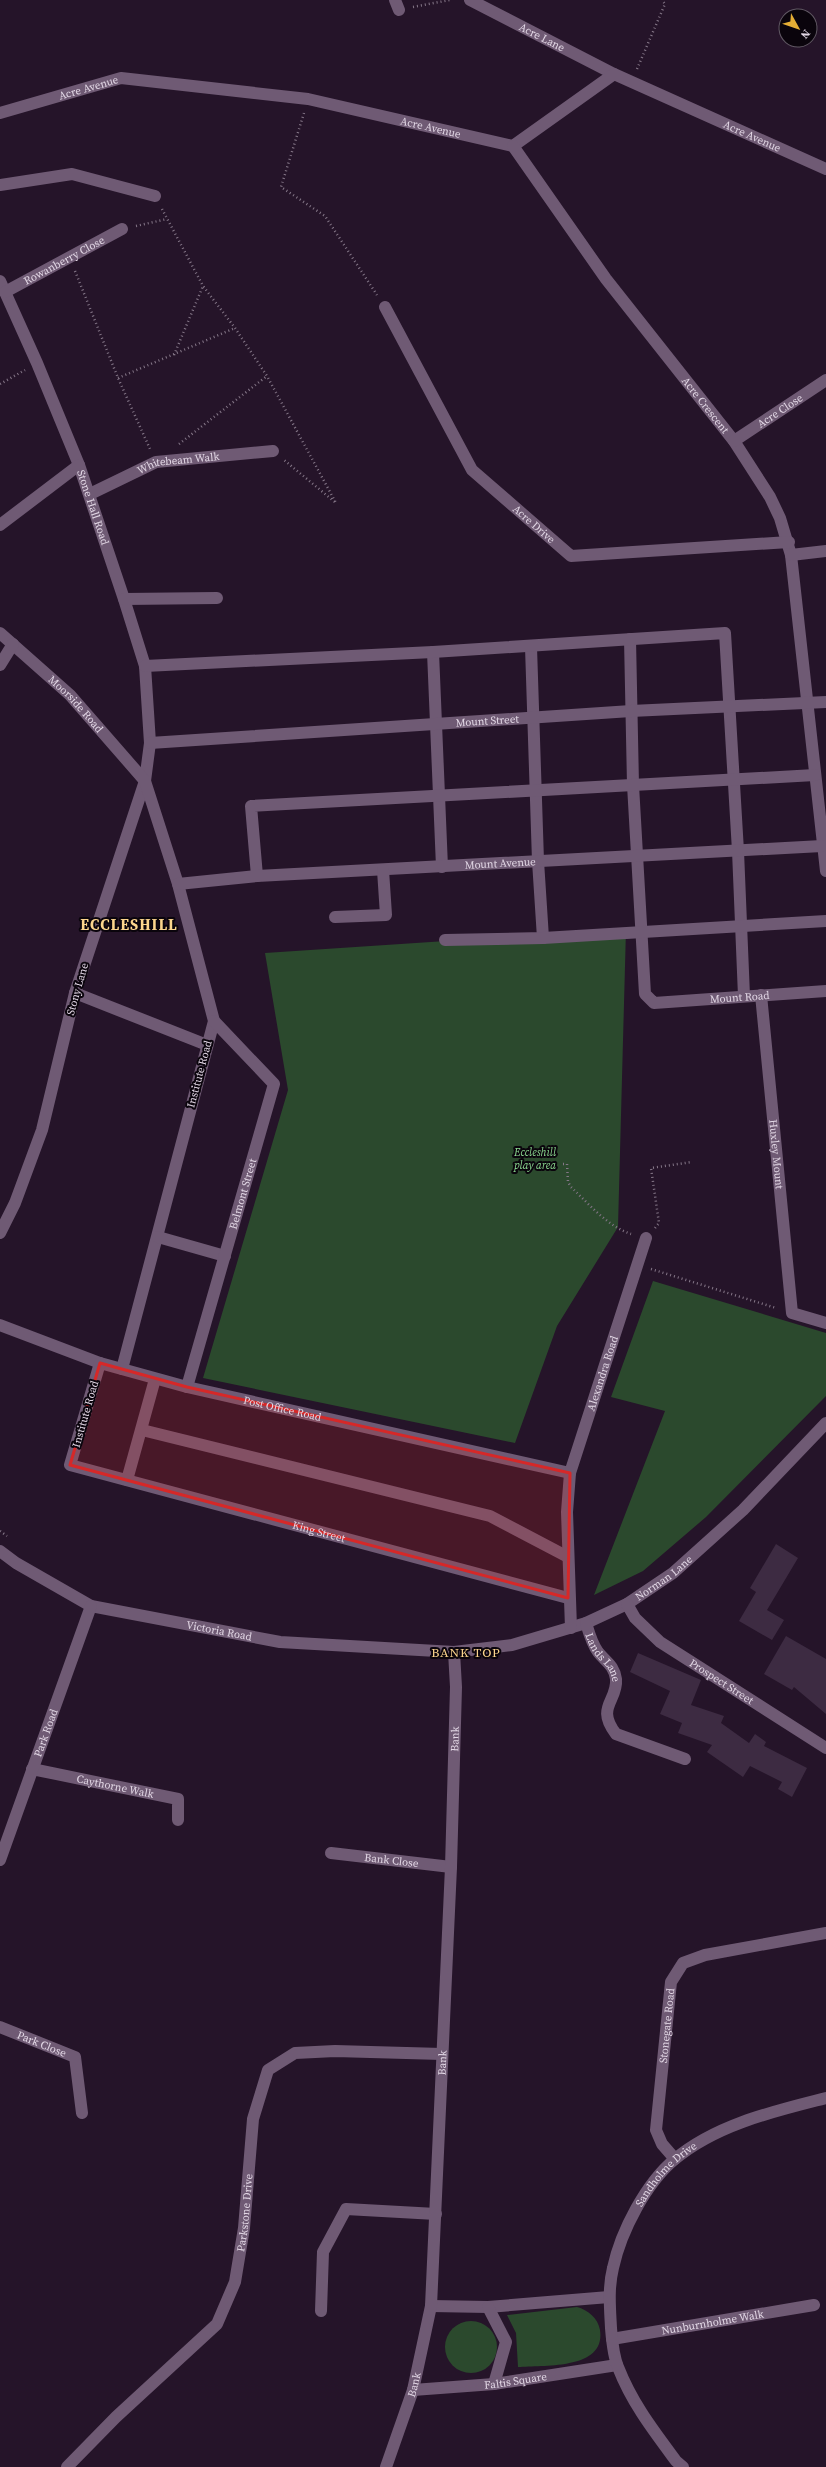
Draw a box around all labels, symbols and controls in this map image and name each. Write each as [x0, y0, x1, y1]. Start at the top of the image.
north arrow [778, 8, 818, 48]
street label: Acre Lane [516, 19, 568, 56]
text: N [797, 26, 814, 42]
street label: Acre Avenue [57, 72, 120, 104]
street label: Acre Avenue [399, 113, 463, 142]
street label: Acre Avenue [721, 117, 783, 156]
street label: Rowanberry Close [21, 233, 108, 289]
street label: Acre Crescent [678, 374, 733, 437]
street label: Acre Close [754, 390, 806, 432]
street label: Whitebeam Walk [135, 449, 221, 478]
street label: Stone Hall Road [73, 468, 113, 548]
street label: Acre Drive [509, 502, 559, 547]
street label: Moorside Road [45, 672, 107, 737]
street label: Mount Street [455, 711, 520, 731]
street label: Mount Avenue [464, 854, 537, 873]
district label: ECCLESHILL [80, 914, 178, 935]
street label: Stony Lane [63, 961, 92, 1017]
street label: Mount Road [709, 988, 771, 1007]
street label: Institute Road [183, 1038, 216, 1109]
street label: Huxley Mount [765, 1119, 787, 1190]
park label: Eccleshill play area [513, 1145, 557, 1173]
street label: Belmont Street [226, 1156, 260, 1231]
street label: Alexandra Road [584, 1333, 622, 1413]
street label: Institute Road [69, 1378, 102, 1449]
street label: Post Office Road [242, 1393, 324, 1425]
street label: King Street [291, 1518, 347, 1546]
street label: Norman Lane [632, 1552, 696, 1604]
street label: Victoria Road [185, 1617, 254, 1645]
street label: Lands Lane [582, 1631, 623, 1683]
district label: BANK TOP [431, 1644, 501, 1661]
street label: Prospect Street [686, 1656, 757, 1708]
street label: Park Road [30, 1706, 62, 1759]
street label: Bank [447, 1725, 463, 1752]
street label: Caythorne Walk [75, 1771, 156, 1802]
street label: Bank Close [364, 1850, 420, 1871]
street label: Stonegate Road [656, 1987, 678, 2064]
street label: Park Close [15, 2028, 69, 2061]
street label: Bank [435, 2049, 451, 2076]
street label: Sandholme Drive [632, 2138, 700, 2209]
street label: Parkstone Drive [233, 2173, 256, 2253]
street label: Nunburnholme Walk [660, 2306, 766, 2339]
street label: Faltis Square [484, 2369, 548, 2393]
street label: Bank [404, 2370, 425, 2399]

